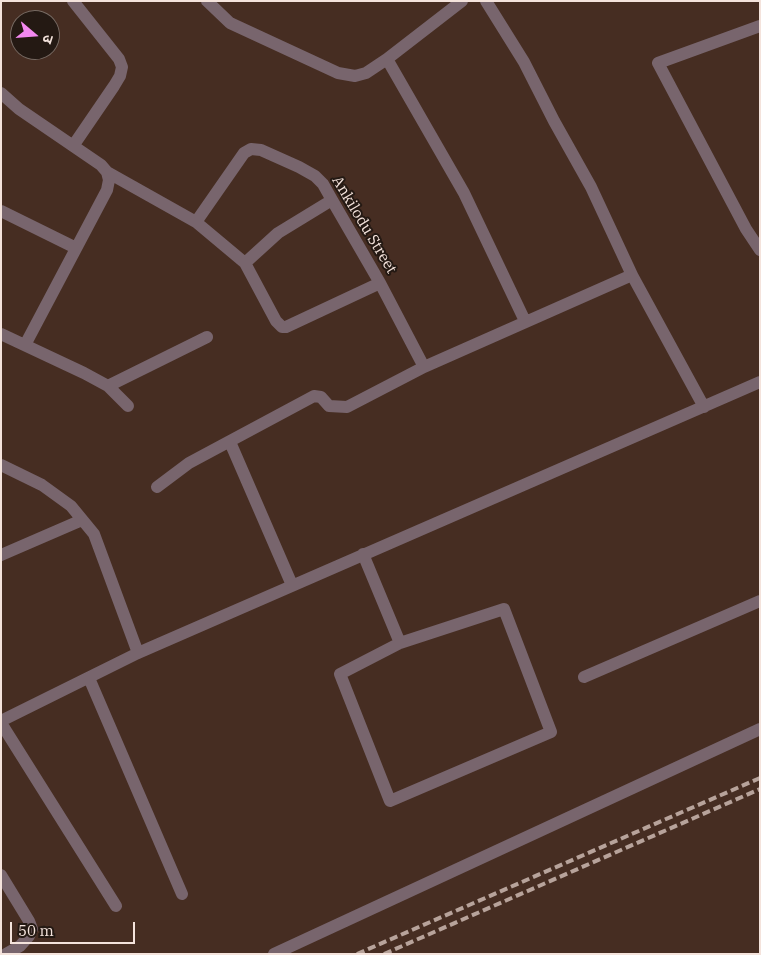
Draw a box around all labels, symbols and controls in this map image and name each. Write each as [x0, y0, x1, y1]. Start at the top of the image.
north arrow [10, 10, 60, 60]
text: उ [38, 33, 58, 46]
street label: Ankilodu Street [328, 173, 400, 277]
scale bar [12, 912, 138, 944]
text: 50 m [18, 921, 54, 940]

